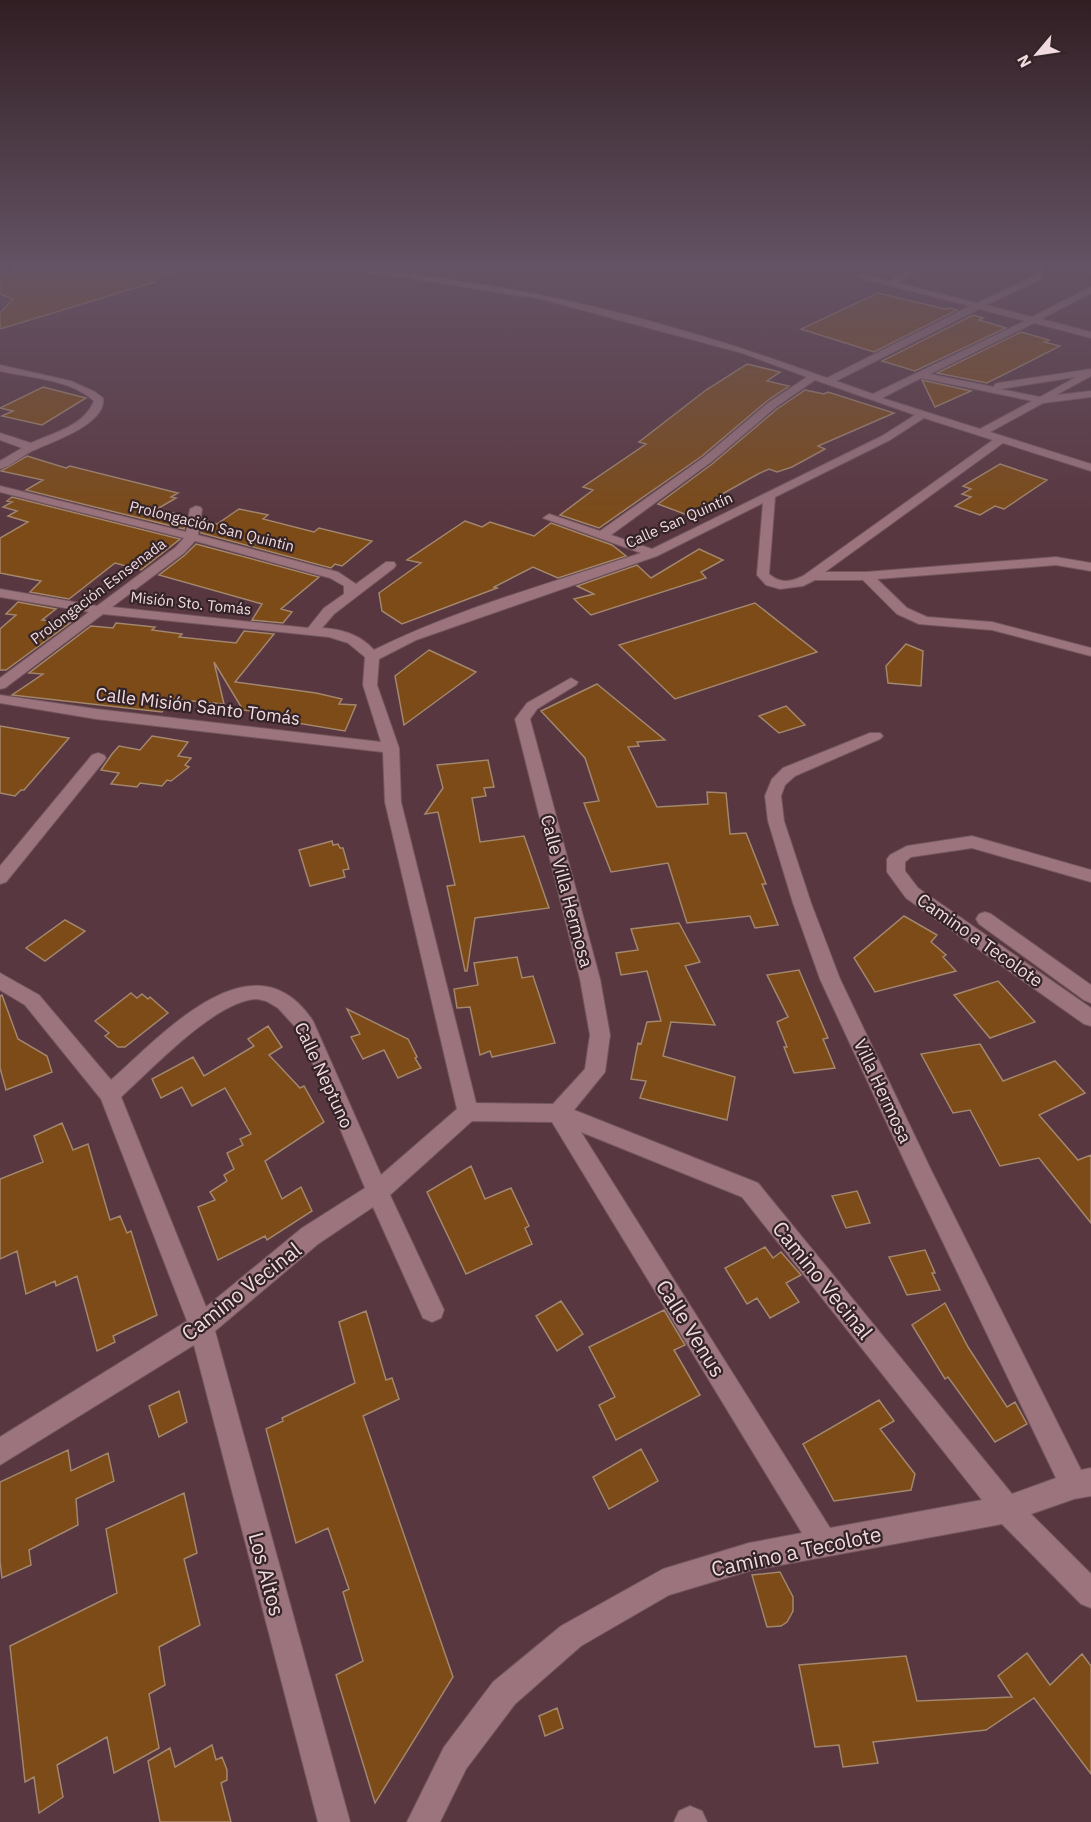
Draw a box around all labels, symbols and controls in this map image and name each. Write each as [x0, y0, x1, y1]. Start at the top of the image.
north arrow [1007, 24, 1067, 84]
text: N [1012, 51, 1035, 71]
street label: Calle San Quintín [623, 488, 735, 552]
street label: Prolongación San Quintin [128, 496, 296, 556]
street label: Prolongación Esnsenada [26, 534, 170, 648]
street label: Misión Sto. Tomás [130, 587, 252, 619]
street label: Calle Misión Santo Tomás [94, 682, 302, 730]
street label: Calle Villa Hermosa [536, 812, 599, 970]
street label: Camino a Tecolote [913, 888, 1048, 992]
street label: Calle Neptuno [289, 1018, 359, 1132]
street label: Villa Hermosa [849, 1035, 917, 1147]
street label: Camino Vecinal [767, 1215, 880, 1345]
street label: Camino Vecinal [175, 1235, 307, 1347]
street label: Calle Venus [650, 1274, 732, 1382]
street label: Camino a Tecolote [708, 1519, 884, 1583]
street label: Los Altos [242, 1529, 292, 1619]

